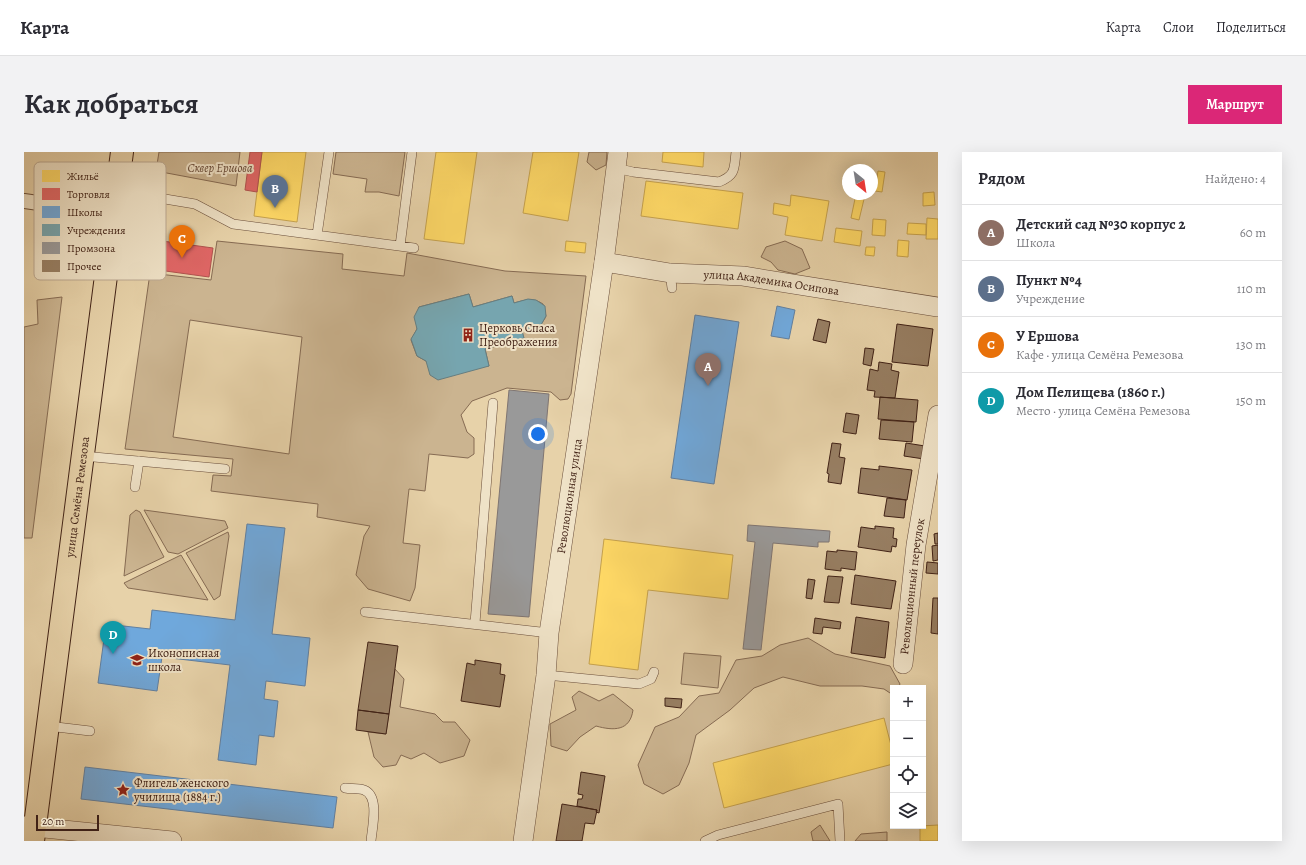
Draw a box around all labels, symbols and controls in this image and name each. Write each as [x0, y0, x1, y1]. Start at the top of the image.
text: Карта [20, 15, 69, 41]
text: Карта [1106, 18, 1141, 37]
text: Слои [1163, 18, 1194, 37]
text: Поделиться [1216, 18, 1286, 37]
text: Как добраться [24, 85, 199, 123]
button: Маршрут [1188, 85, 1282, 124]
park label: Сквер Ершова [187, 160, 253, 176]
legend [34, 162, 166, 280]
north arrow [842, 164, 878, 200]
text: Рядом [978, 167, 1025, 190]
text: Жильё [67, 169, 99, 184]
text: Найдено: 4 [1205, 170, 1266, 187]
pin: B [262, 175, 288, 208]
text: Торговля [67, 187, 110, 202]
text: Школы [67, 205, 102, 220]
text: Детский сад №30 корпус 2 [1016, 214, 1186, 234]
text: Учреждения [67, 223, 126, 238]
text: A [987, 224, 995, 241]
text: 60 m [1240, 224, 1266, 241]
pin: C [169, 225, 195, 258]
text: Школа [1016, 234, 1055, 251]
text: Промзона [67, 241, 116, 256]
text: Прочее [67, 259, 101, 274]
street label: улица Академика Осипова [702, 266, 841, 299]
text: Пункт №4 [1016, 270, 1082, 290]
text: B [987, 280, 995, 297]
text: 110 m [1237, 280, 1266, 297]
text: Учреждение [1016, 290, 1085, 307]
place label: Церковь Спаса Преображения [479, 320, 558, 350]
text: У Ершова [1016, 326, 1079, 346]
building icon: Церковь Спаса Преображения [460, 327, 476, 343]
text: C [987, 336, 995, 353]
text: 130 m [1236, 336, 1266, 353]
text: Кафе · улица Семёна Ремезова [1016, 346, 1184, 363]
pin: A [695, 353, 721, 386]
text: Дом Пелищева (1860 г.) [1016, 382, 1165, 402]
text: D [986, 392, 996, 409]
text: 150 m [1236, 392, 1266, 409]
text: Место · улица Семёна Ремезова [1016, 402, 1190, 419]
your location [528, 424, 548, 444]
street label: улица Семёна Ремезова [62, 435, 93, 559]
street label: Революционная улица [553, 437, 586, 555]
street label: Революционный переулок [896, 517, 928, 656]
pin: D [100, 621, 126, 654]
place label: Иконописная школа [148, 645, 220, 675]
school or university icon: Иконописная школа [129, 652, 145, 668]
map controls [890, 685, 926, 829]
button: + [890, 685, 926, 721]
button: − [890, 721, 926, 757]
button: locate [890, 757, 926, 793]
place label: Флигель женского училища (1884 г.) [133, 775, 229, 805]
place icon: Флигель женского училища (1884 г.) [115, 782, 131, 798]
button: layers [890, 793, 926, 829]
scale bar [36, 813, 99, 832]
text: 20 m [42, 814, 64, 829]

